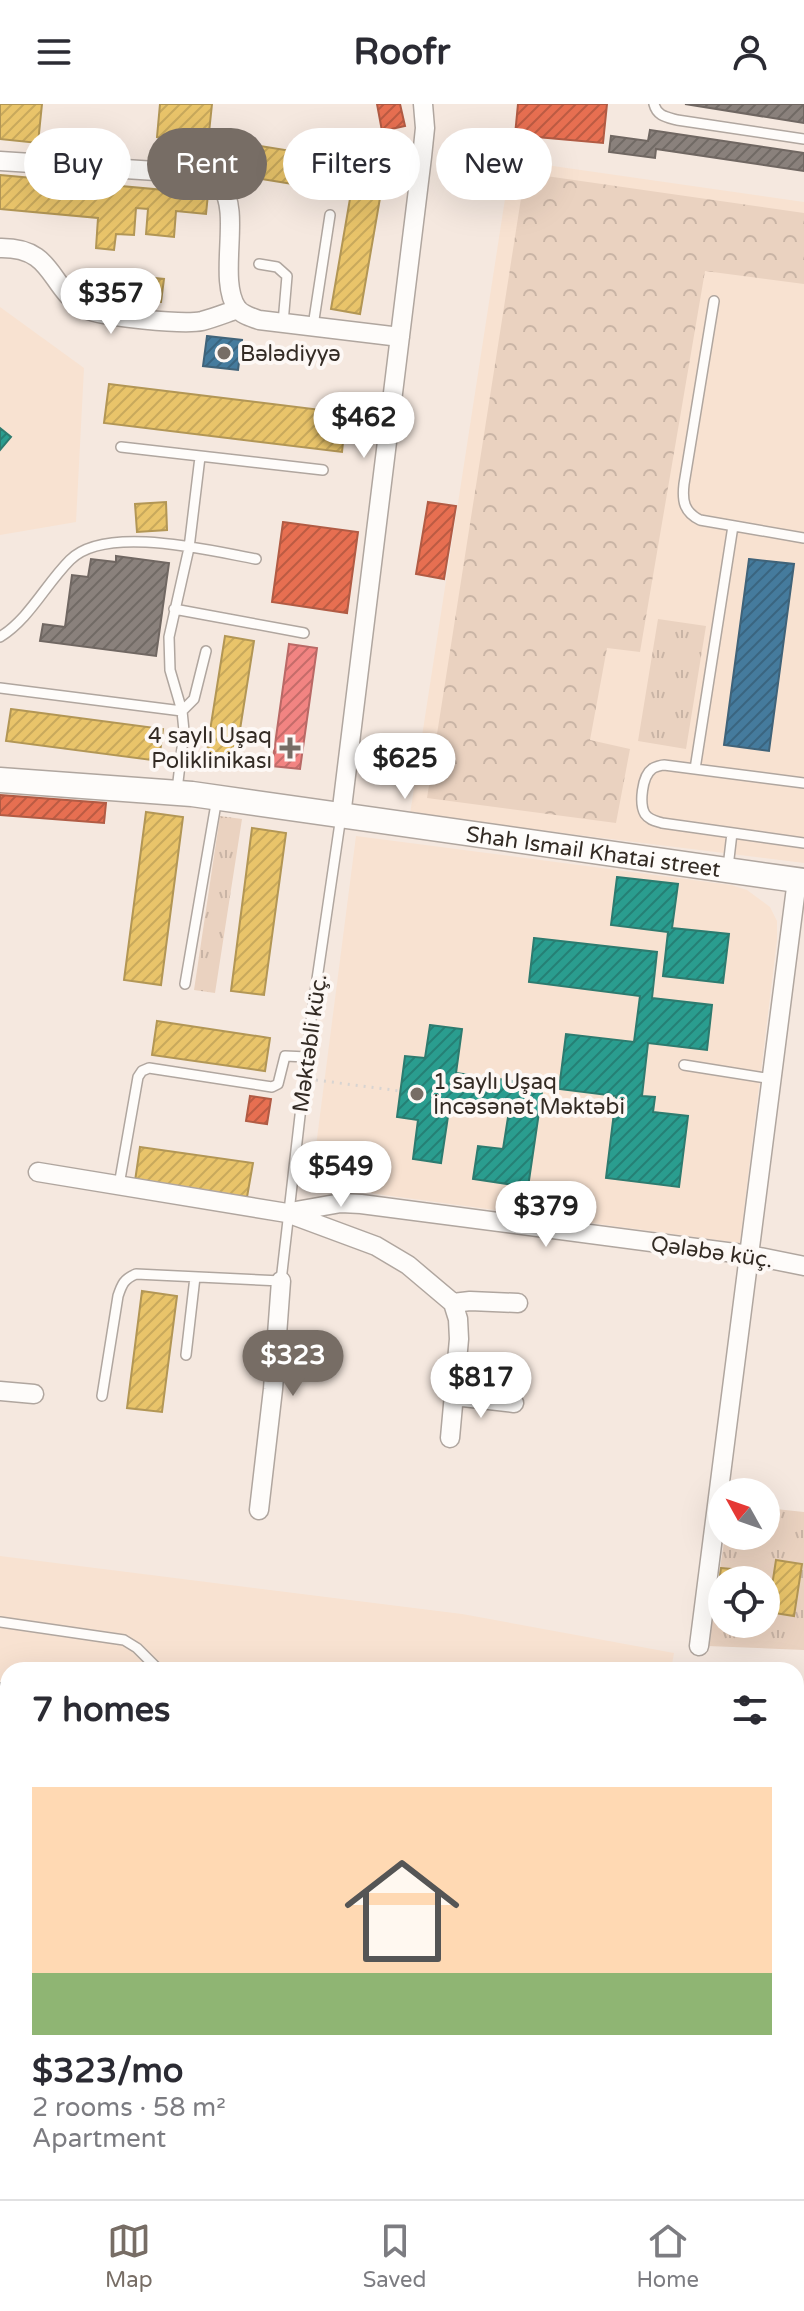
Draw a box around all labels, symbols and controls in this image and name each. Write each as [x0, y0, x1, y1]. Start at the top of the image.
icon: menu [32, 30, 76, 74]
icon: person [728, 30, 772, 74]
text: Roofr [354, 31, 450, 74]
chip: Buy [24, 128, 131, 200]
chip: Rent [147, 128, 267, 200]
chip: Filters [283, 128, 420, 200]
chip: New [436, 128, 552, 200]
pin: $357 [64, 268, 158, 336]
text: $357 [78, 278, 144, 309]
place label: Bələdiyyə [240, 341, 341, 367]
marker: Bələdiyyə [215, 344, 233, 362]
pin: $462 [317, 392, 411, 460]
text: $462 [331, 402, 397, 433]
place label: 4 saylı Uşaq Poliklinikası [148, 723, 272, 774]
pin: $625 [358, 733, 452, 801]
marker: 4 saylı Uşaq Poliklinikası [279, 737, 301, 759]
text: $625 [372, 743, 438, 774]
street label: Shah Ismail Khatai street [464, 821, 722, 883]
street label: Məktəbli küç. [287, 972, 333, 1114]
place label: 1 saylı Uşaq İncəsənət Məktəbi [433, 1069, 625, 1120]
marker: 1 saylı Uşaq İncəsənət Məktəbi [408, 1085, 426, 1103]
pin: $549 [294, 1141, 388, 1209]
text: $549 [308, 1151, 374, 1182]
pin: $379 [499, 1181, 593, 1249]
text: $379 [513, 1191, 579, 1222]
street label: Qələbə küç. [649, 1231, 774, 1273]
pin: $323 [246, 1330, 340, 1398]
text: $323 [260, 1340, 326, 1371]
pin: $817 [434, 1352, 528, 1420]
text: $817 [448, 1362, 514, 1393]
north arrow [708, 1478, 780, 1550]
map controls [708, 1478, 780, 1638]
button: locate [708, 1566, 780, 1638]
icon: filters [728, 1688, 772, 1732]
text: 7 homes [32, 1690, 170, 1731]
icon: home [330, 1839, 474, 1983]
text: $323/mo [32, 2051, 183, 2092]
text: 2 rooms · 58 m² [32, 2092, 226, 2123]
text: Apartment [32, 2123, 166, 2154]
tab: Map [105, 2219, 153, 2293]
tab: Saved [363, 2219, 426, 2293]
tab: Home [637, 2219, 699, 2293]

